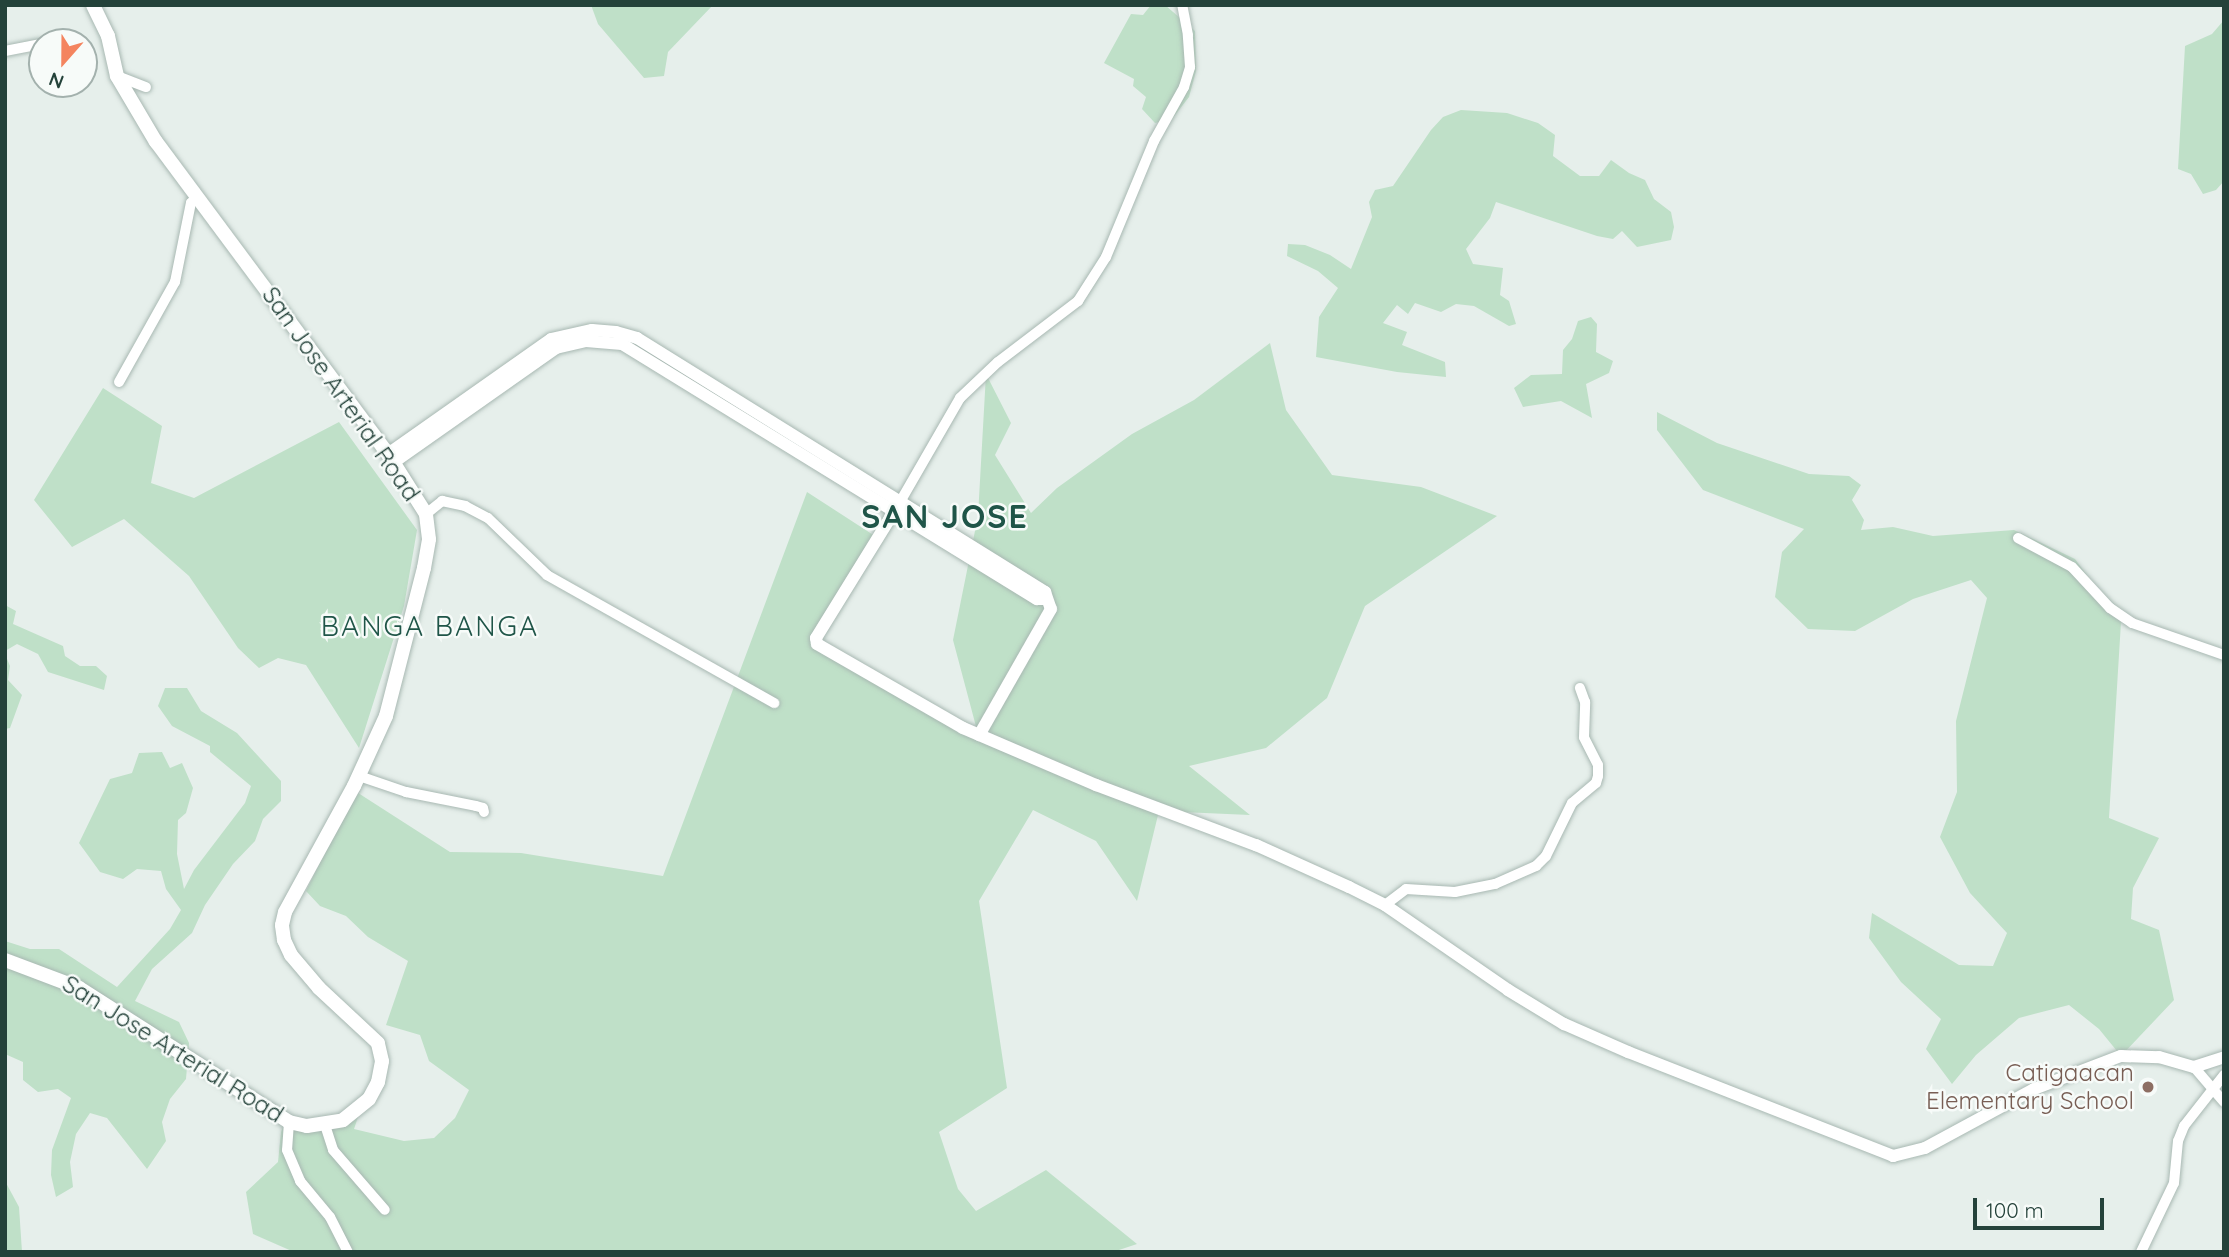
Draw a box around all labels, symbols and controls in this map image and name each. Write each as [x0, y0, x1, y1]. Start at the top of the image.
north arrow [28, 28, 98, 98]
text: N [45, 67, 67, 94]
street label: San Jose Arterial Road [256, 281, 426, 507]
district label: SAN JOSE [862, 497, 1028, 535]
district label: BANGA BANGA [322, 609, 538, 643]
street label: San Jose Arterial Road [57, 969, 289, 1129]
place label: Catigaacan Elementary School [1926, 1059, 2134, 1115]
marker: Catigaacan Elementary School [2140, 1079, 2156, 1095]
scale bar [1977, 1184, 2108, 1228]
text: 100 m [1986, 1197, 2044, 1223]

